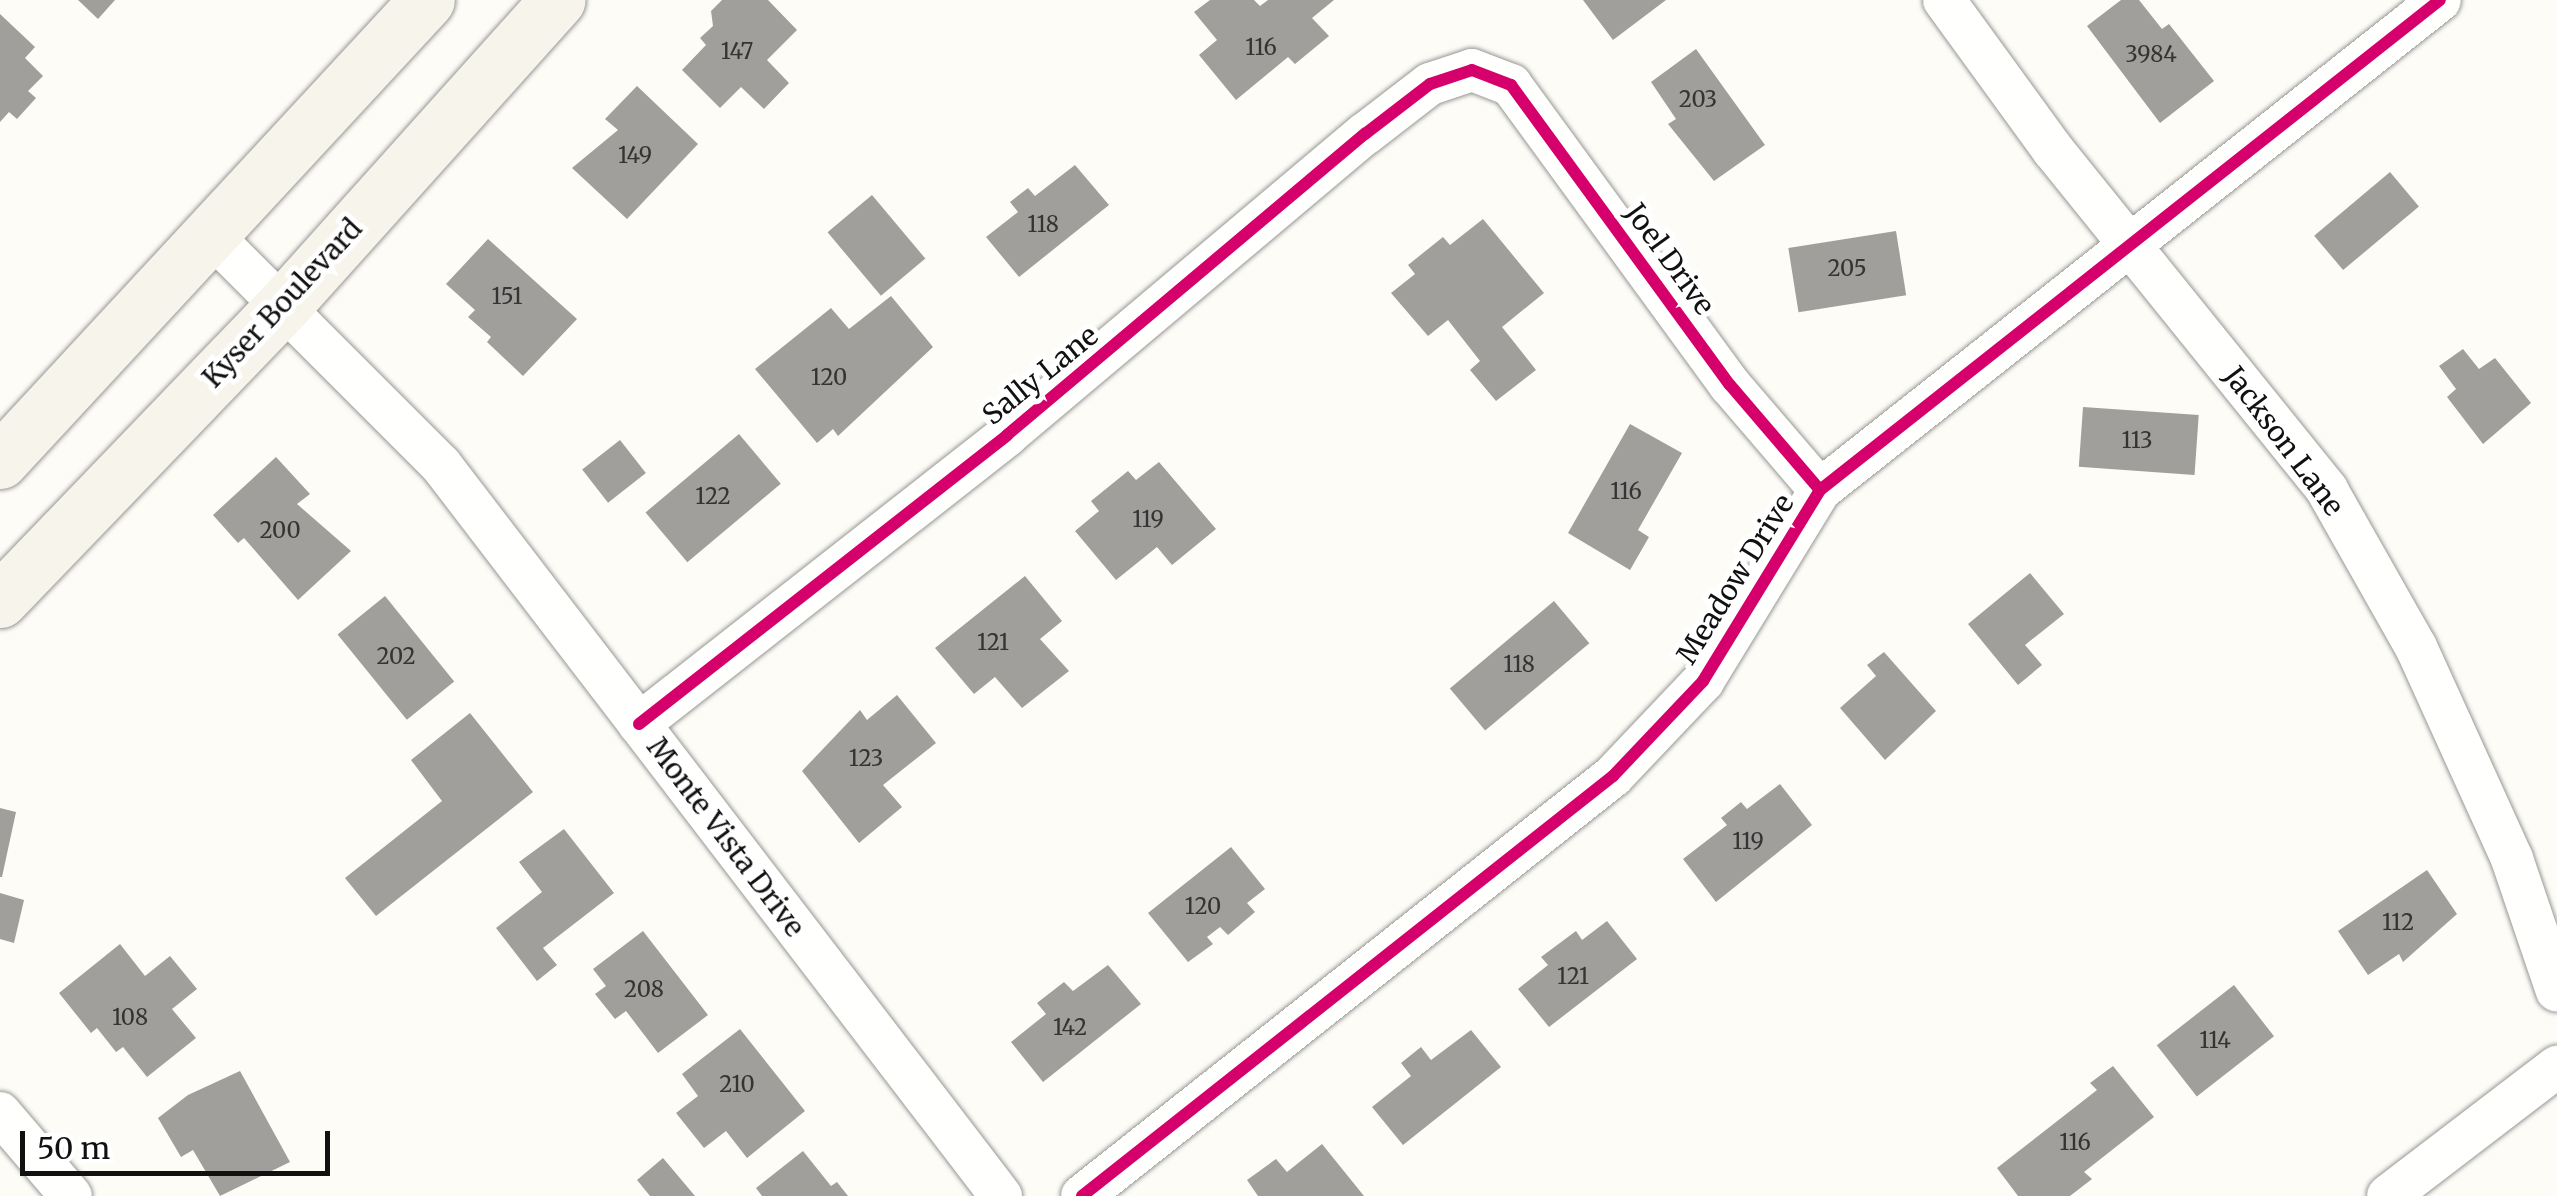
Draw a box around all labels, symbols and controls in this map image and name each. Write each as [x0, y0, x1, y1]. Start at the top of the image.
house number: 116 [1245, 35, 1277, 61]
house number: 147 [721, 39, 753, 65]
house number: 3984 [2125, 42, 2177, 68]
house number: 203 [1679, 87, 1717, 113]
house number: 149 [618, 143, 652, 169]
street label: Joel Drive [1618, 197, 1722, 321]
street label: Kyser Boulevard [195, 212, 369, 394]
house number: 118 [1027, 212, 1059, 238]
house number: 205 [1827, 256, 1867, 282]
house number: 151 [492, 284, 522, 310]
street label: Sally Lane [976, 318, 1104, 432]
street label: Jackson Lane [2217, 360, 2351, 522]
house number: 120 [811, 365, 847, 391]
house number: 113 [2121, 428, 2153, 454]
house number: 116 [1610, 479, 1642, 505]
house number: 122 [695, 484, 731, 510]
street label: Meadow Drive [1669, 488, 1801, 670]
house number: 119 [1132, 507, 1164, 533]
house number: 200 [259, 518, 301, 544]
house number: 121 [977, 630, 1009, 656]
house number: 202 [376, 644, 416, 670]
house number: 118 [1503, 652, 1535, 678]
street label: Monte Vista Drive [640, 731, 812, 943]
house number: 123 [849, 746, 883, 772]
house number: 119 [1732, 829, 1764, 855]
house number: 120 [1185, 894, 1221, 920]
house number: 112 [2382, 910, 2414, 936]
house number: 121 [1557, 964, 1589, 990]
house number: 208 [624, 977, 664, 1003]
house number: 108 [112, 1005, 148, 1031]
house number: 142 [1053, 1015, 1087, 1041]
house number: 114 [2199, 1028, 2231, 1054]
house number: 210 [719, 1072, 755, 1098]
scale bar [25, 1111, 335, 1173]
text: 50 m [37, 1129, 110, 1167]
house number: 116 [2059, 1130, 2091, 1156]

